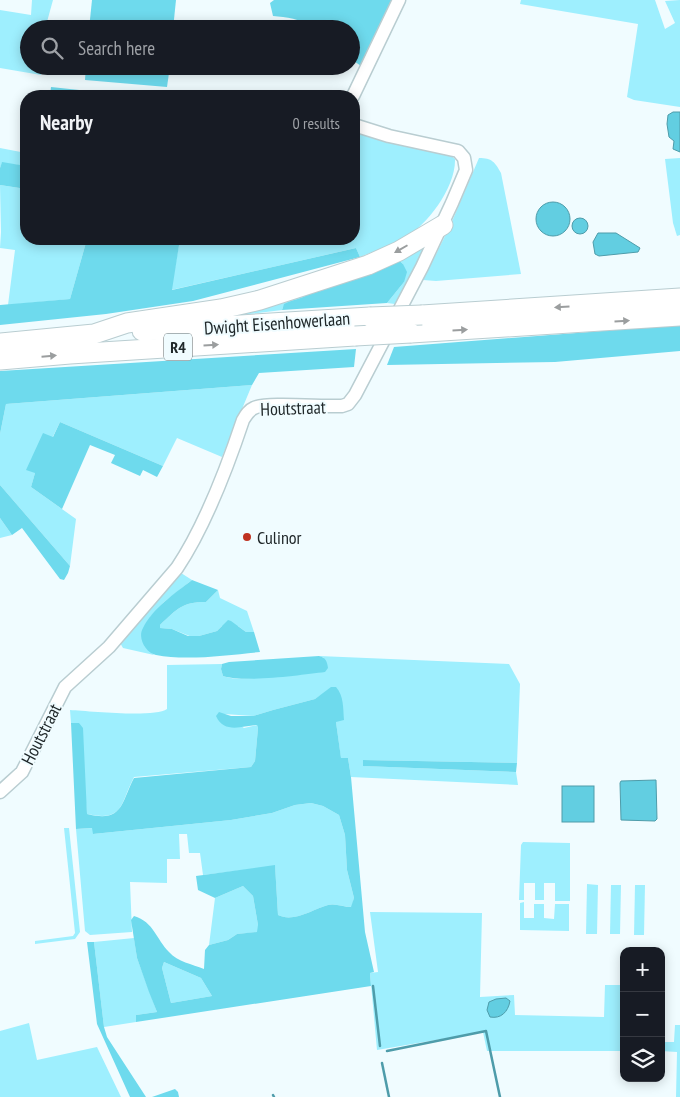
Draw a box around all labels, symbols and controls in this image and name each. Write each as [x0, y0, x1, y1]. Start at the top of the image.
search box [20, 20, 360, 75]
icon: search [38, 34, 66, 62]
text: Search here [78, 36, 155, 60]
text: Nearby [40, 109, 93, 136]
text: 0 results [293, 113, 340, 133]
one-way arrow [394, 245, 407, 254]
one-way arrow [553, 303, 569, 311]
street label: Dwight Eisenhowerlaan [203, 306, 351, 340]
one-way arrow [614, 316, 630, 324]
one-way arrow [452, 326, 468, 334]
road number: R4 [164, 334, 192, 361]
one-way arrow [203, 341, 219, 349]
one-way arrow [41, 352, 57, 360]
street label: Houtstraat [260, 395, 326, 421]
place label: Culinor [257, 526, 302, 549]
marker: Culinor [241, 531, 253, 543]
street label: Houtstraat [16, 700, 66, 768]
map controls [620, 947, 665, 1082]
button: + [620, 947, 665, 992]
button: − [620, 992, 665, 1037]
button: layers [620, 1037, 665, 1082]

